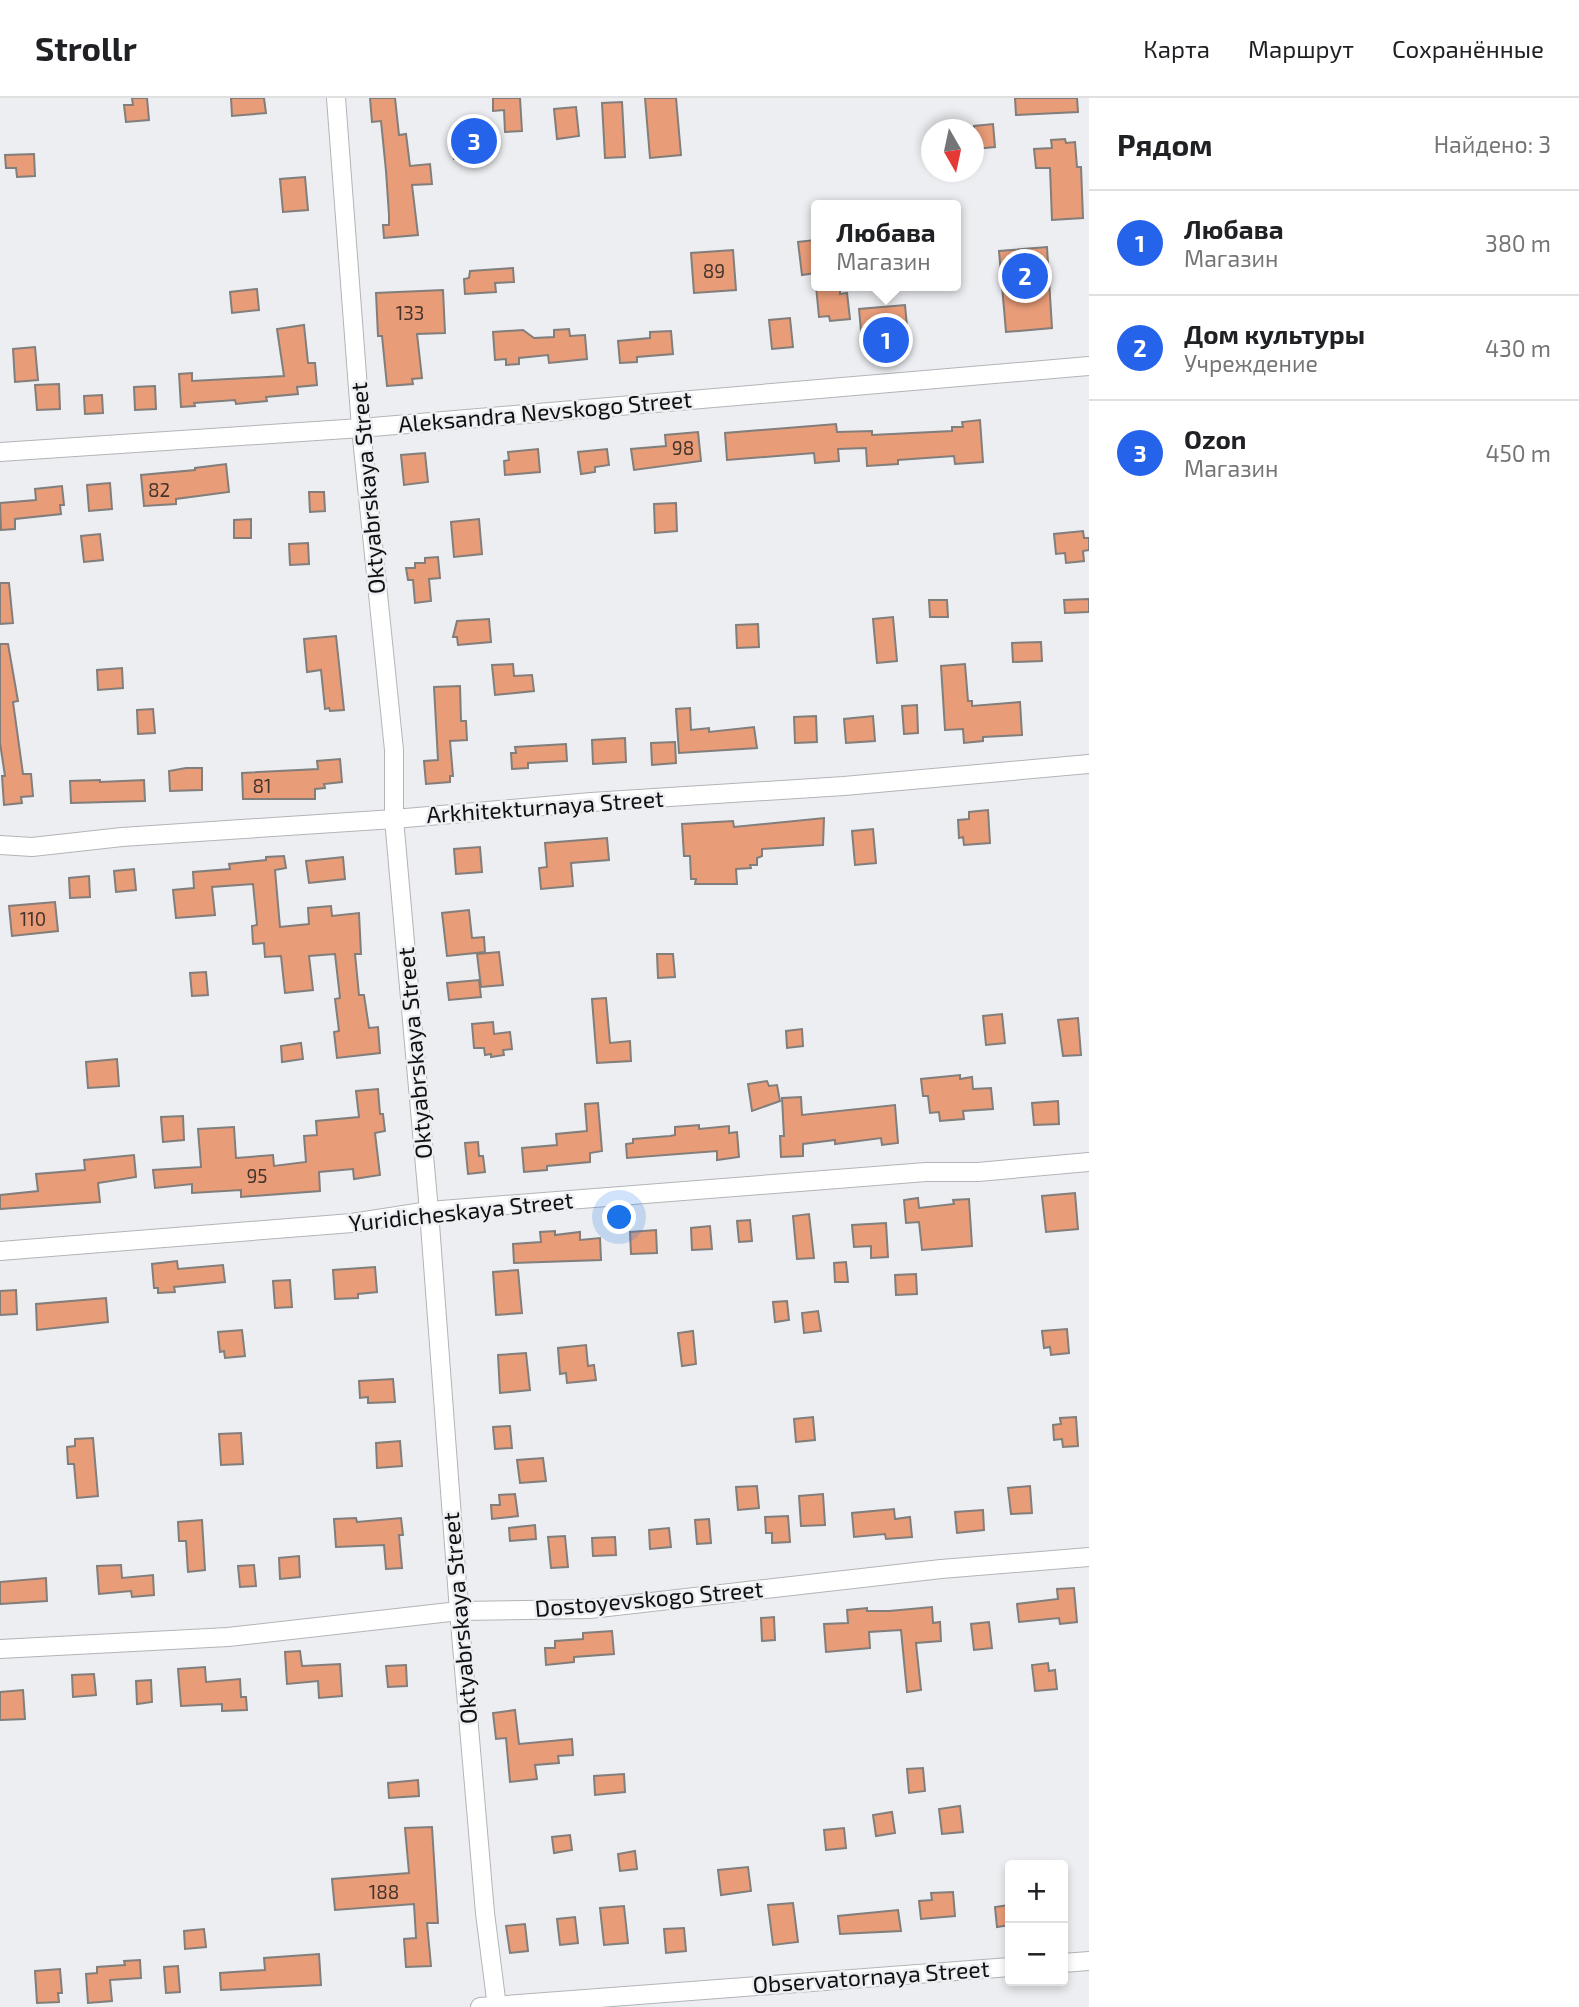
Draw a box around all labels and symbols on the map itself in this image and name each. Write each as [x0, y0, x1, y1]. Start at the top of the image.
pin: 3 [451, 115, 497, 167]
north arrow [921, 119, 984, 182]
pin: 2 [1002, 250, 1048, 302]
house number: 89 [703, 259, 725, 282]
house number: 133 [396, 301, 424, 324]
pin: 1 [863, 314, 909, 366]
street label: Oktyabrskaya Street [344, 381, 390, 595]
street label: Aleksandra Nevskogo Street [397, 384, 693, 438]
house number: 98 [672, 436, 694, 459]
house number: 82 [148, 478, 170, 501]
house number: 81 [252, 774, 272, 797]
street label: Arkhitekturnaya Street [425, 784, 665, 828]
house number: 110 [20, 907, 46, 930]
street label: Oktyabrskaya Street [391, 946, 437, 1160]
house number: 95 [246, 1164, 268, 1187]
street label: Yuridicheskaya Street [347, 1185, 575, 1237]
your location [602, 1200, 636, 1234]
street label: Oktyabrskaya Street [436, 1511, 482, 1725]
street label: Dostoyevskogo Street [534, 1574, 765, 1622]
house number: 188 [369, 1880, 399, 1903]
street label: Observatornaya Street [752, 1954, 990, 1998]

